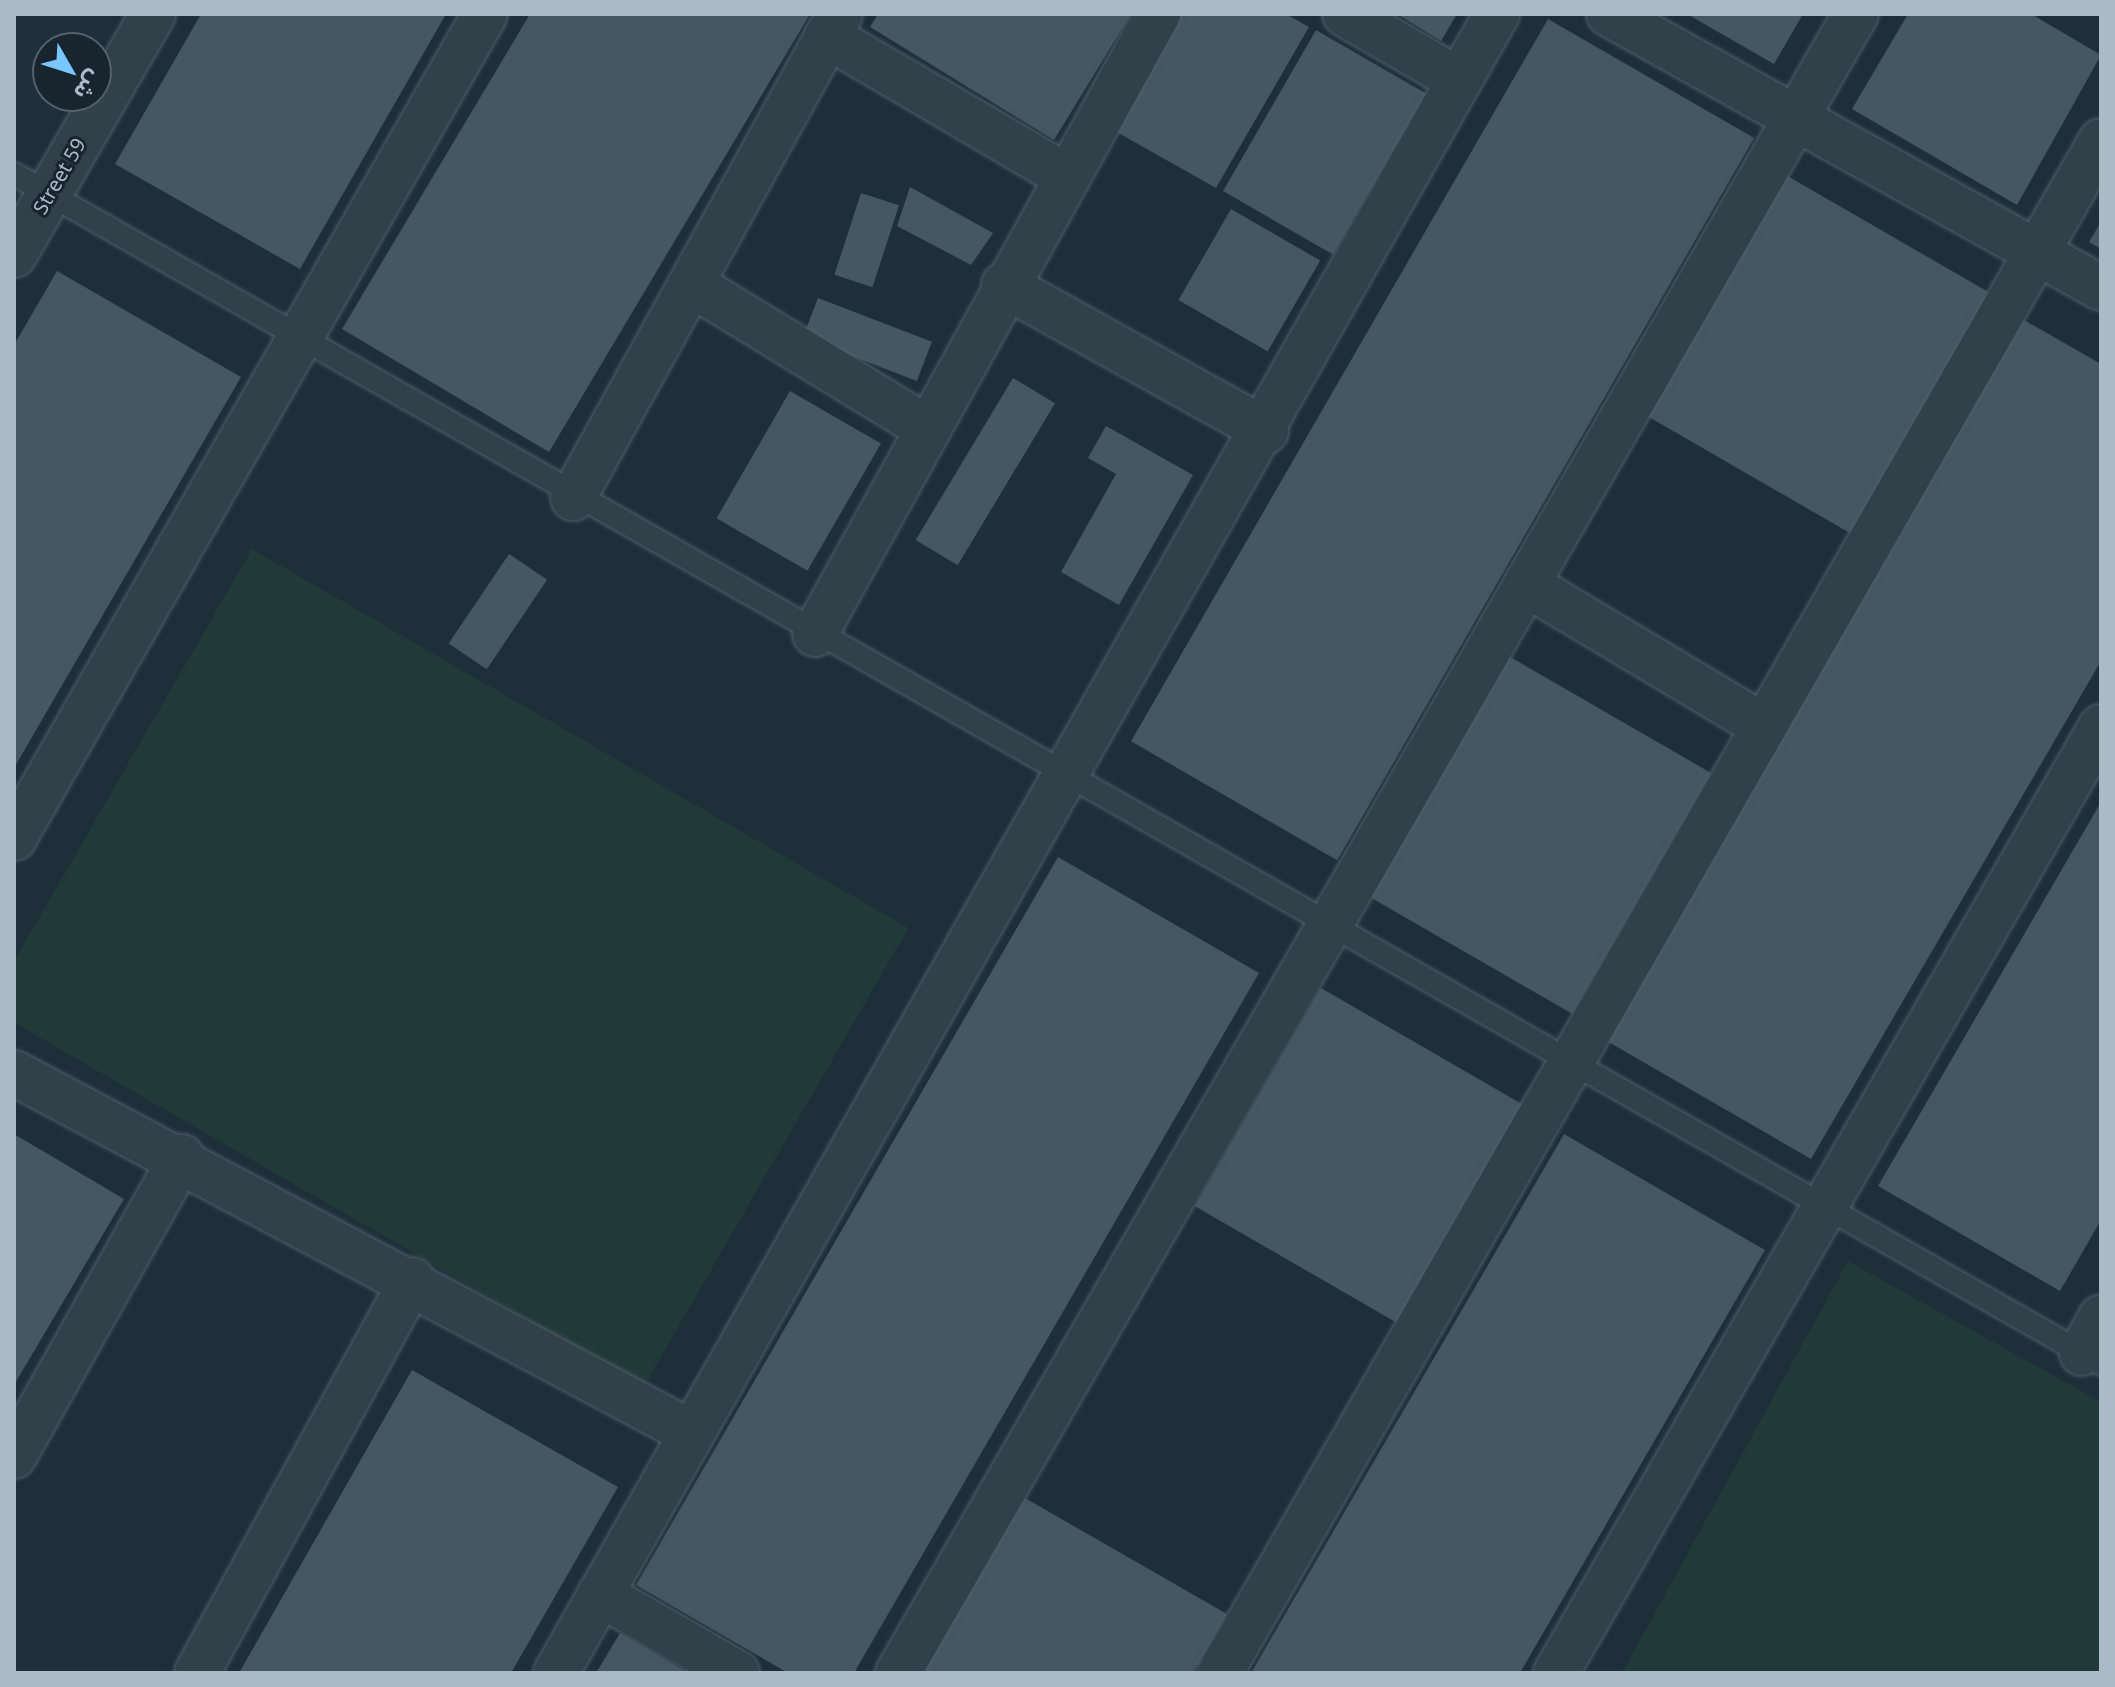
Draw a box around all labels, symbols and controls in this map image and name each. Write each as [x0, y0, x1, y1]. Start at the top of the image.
north arrow [32, 32, 112, 112]
text: ش [68, 65, 110, 107]
street label: Street 59 [28, 134, 90, 218]

